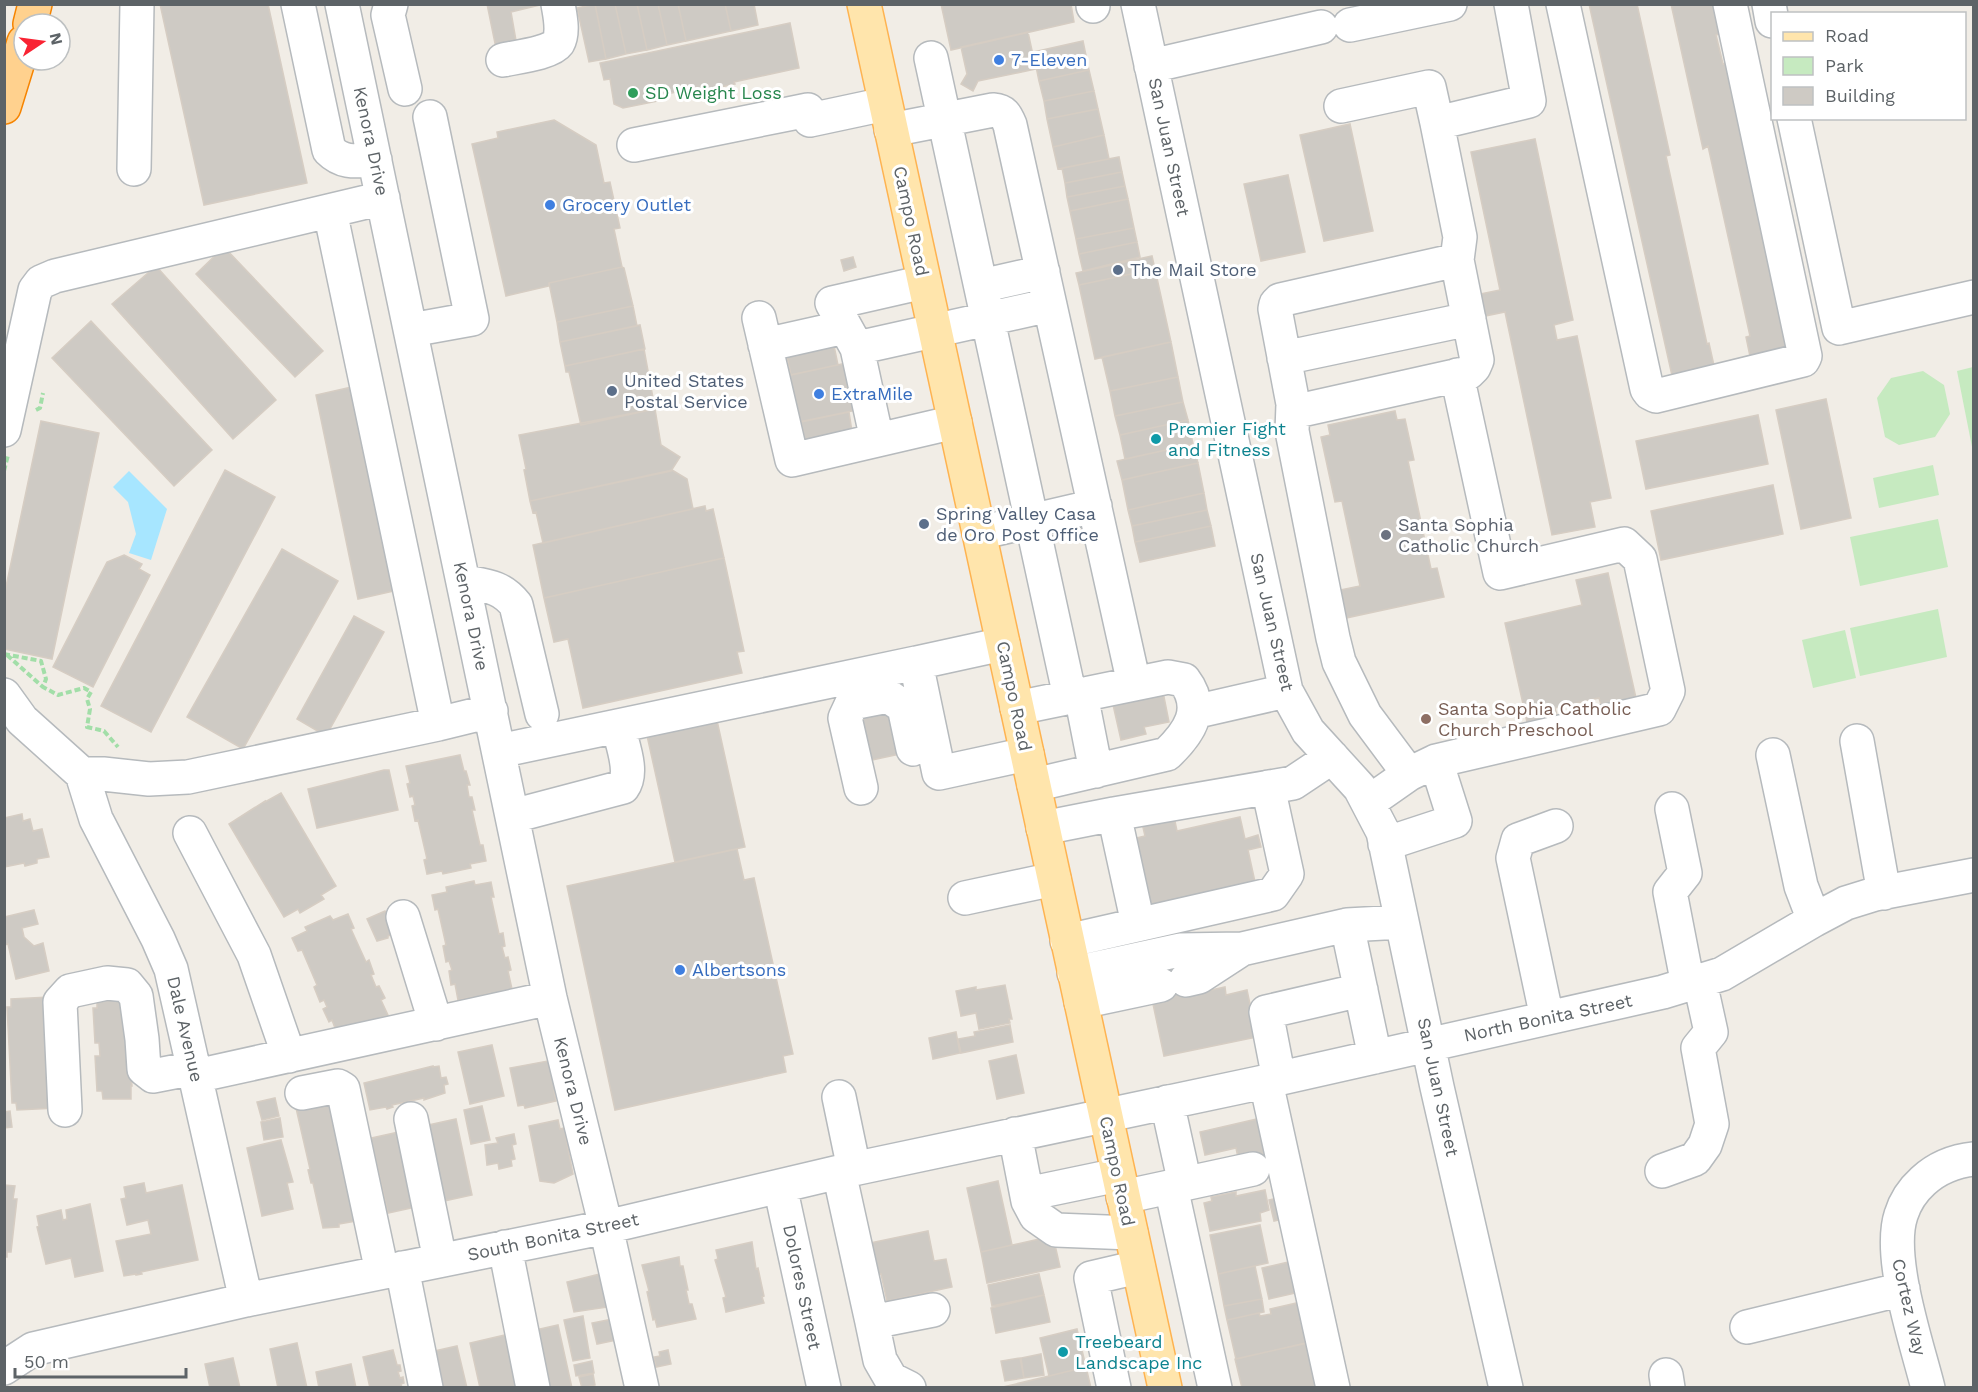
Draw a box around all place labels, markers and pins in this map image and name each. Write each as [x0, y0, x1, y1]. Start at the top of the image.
place label: 7-Eleven [1011, 49, 1087, 70]
marker: 7-Eleven [992, 53, 1006, 67]
place label: SD Weight Loss [645, 82, 782, 103]
marker: SD Weight Loss [626, 86, 640, 100]
place label: Grocery Outlet [562, 194, 691, 215]
marker: Grocery Outlet [543, 198, 557, 212]
place label: The Mail Store [1130, 259, 1257, 280]
marker: The Mail Store [1111, 263, 1125, 277]
place label: United States Postal Service [624, 370, 748, 412]
place label: ExtraMile [831, 383, 913, 404]
marker: United States Postal Service [605, 384, 619, 398]
marker: ExtraMile [812, 387, 826, 401]
place label: Premier Fight and Fitness [1168, 418, 1286, 460]
marker: Premier Fight and Fitness [1149, 432, 1163, 446]
place label: Spring Valley Casa de Oro Post Office [936, 503, 1099, 545]
place label: Santa Sophia Catholic Church [1398, 514, 1539, 556]
marker: Spring Valley Casa de Oro Post Office [917, 517, 931, 531]
marker: Santa Sophia Catholic Church [1379, 528, 1393, 542]
place label: Santa Sophia Catholic Church Preschool [1438, 698, 1632, 740]
marker: Santa Sophia Catholic Church Preschool [1419, 712, 1433, 726]
place label: Albertsons [692, 959, 786, 980]
marker: Albertsons [673, 963, 687, 977]
place label: Treebeard Landscape Inc [1075, 1331, 1202, 1373]
marker: Treebeard Landscape Inc [1056, 1345, 1070, 1359]

